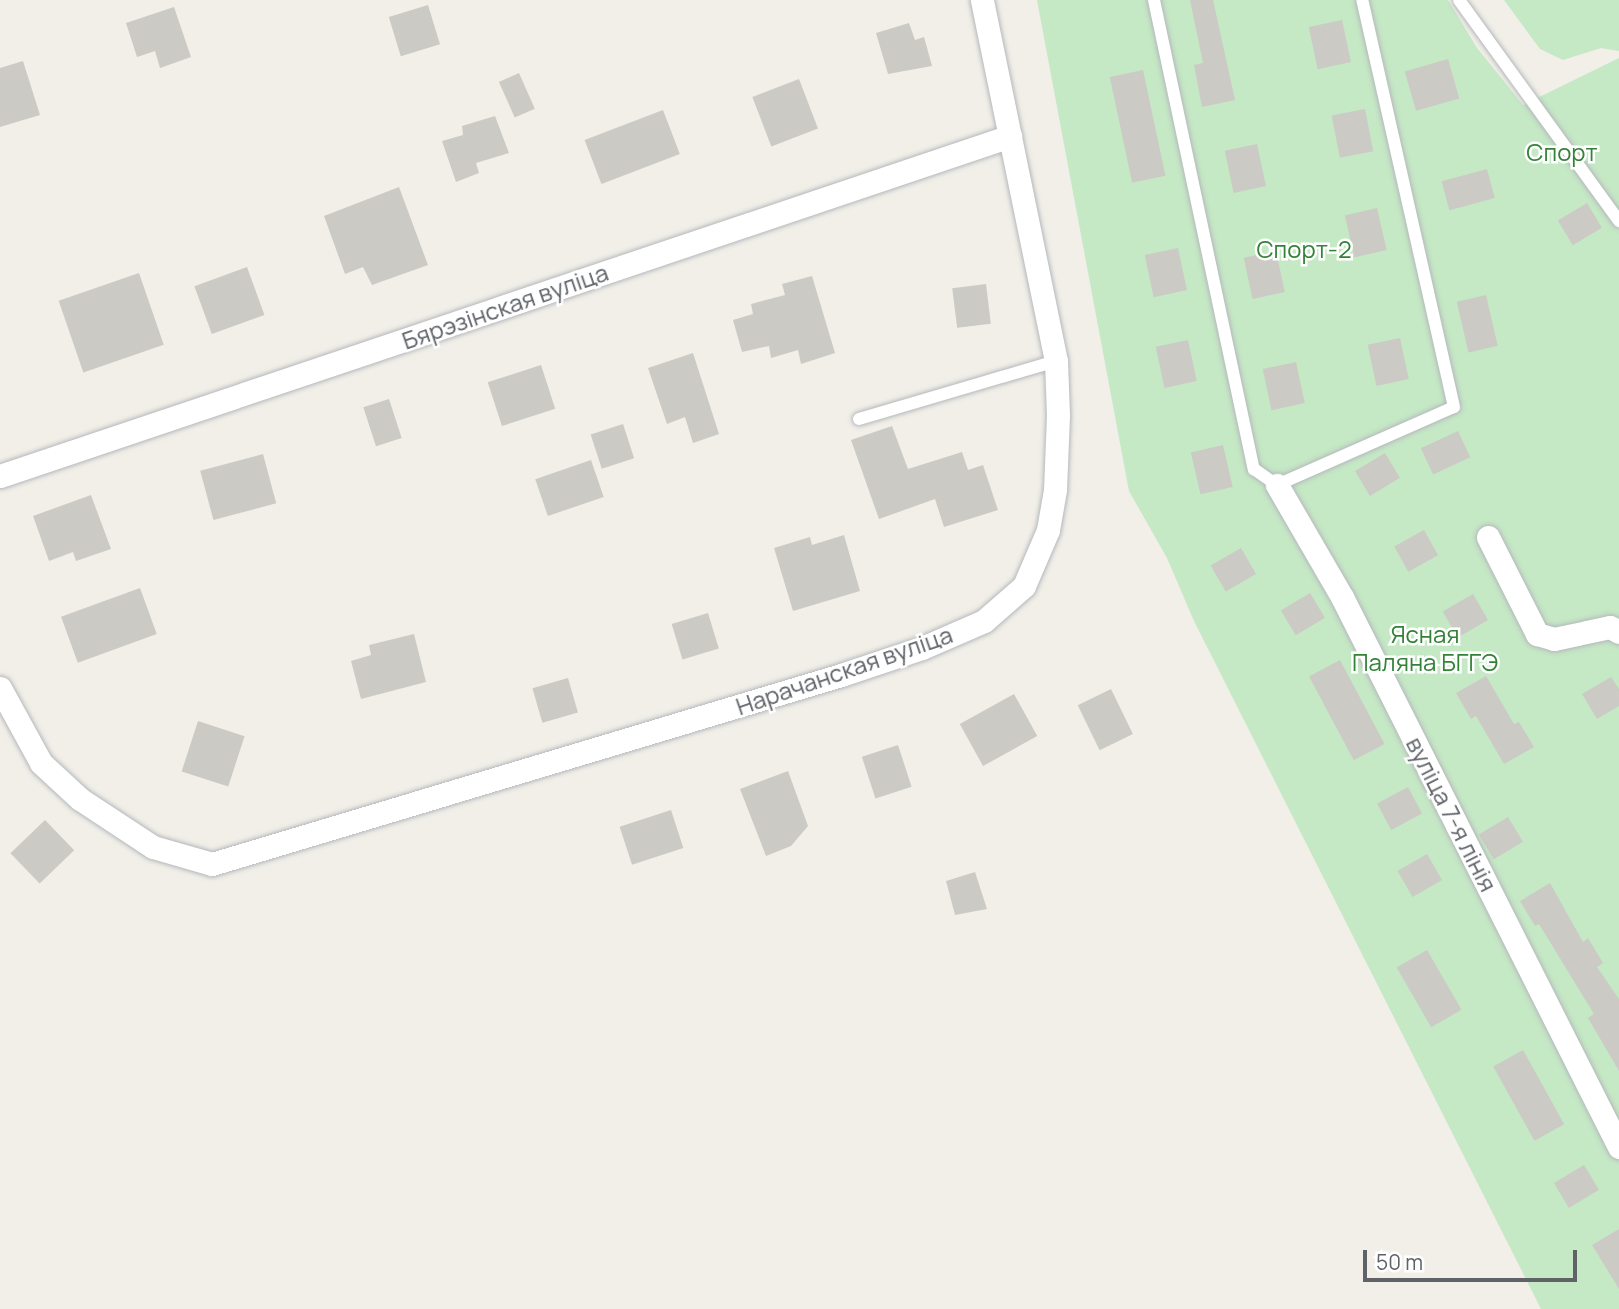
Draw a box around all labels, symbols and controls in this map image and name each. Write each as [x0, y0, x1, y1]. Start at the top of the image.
park label: Спорт [1526, 138, 1598, 166]
park label: Спорт-2 [1256, 235, 1352, 263]
street label: Бярэзінская вуліца [398, 257, 612, 355]
street label: Нарачанская вуліца [732, 619, 956, 721]
park label: Ясная Паляна БГГЭ [1352, 620, 1498, 676]
street label: вуліца 7-я лінія [1401, 732, 1503, 896]
scale bar [1367, 1236, 1580, 1280]
text: 50 m [1376, 1248, 1423, 1276]

